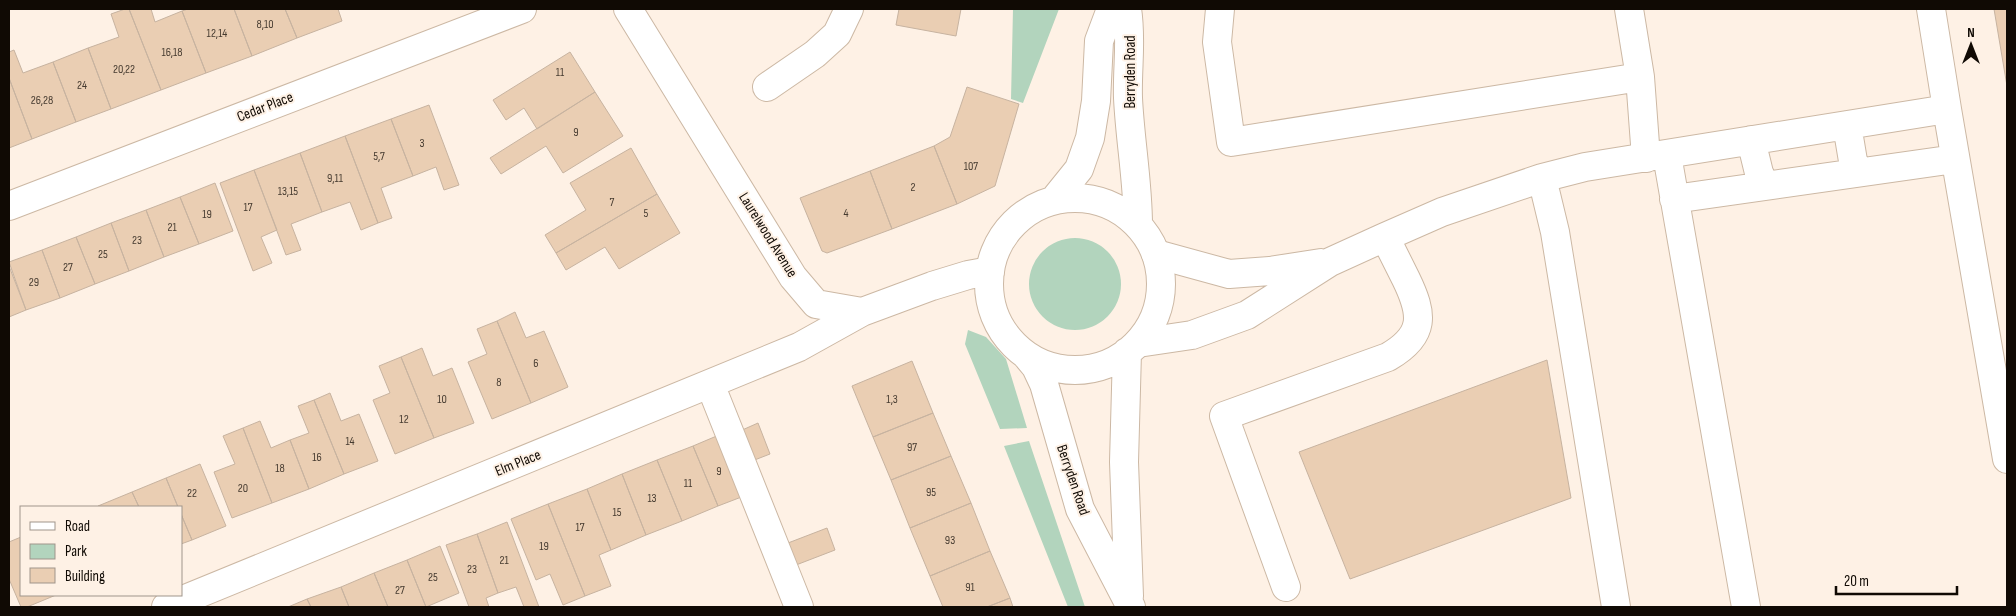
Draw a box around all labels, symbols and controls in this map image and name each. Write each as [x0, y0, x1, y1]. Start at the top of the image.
house number: 8,10 [256, 17, 274, 32]
north arrow [1946, 20, 1996, 70]
text: N [1967, 24, 1975, 41]
house number: 12,14 [207, 26, 227, 41]
street label: Berryden Road [1121, 35, 1140, 109]
house number: 16,18 [161, 45, 183, 60]
house number: 20,22 [113, 62, 135, 77]
house number: 11 [556, 65, 565, 80]
house number: 24 [77, 78, 87, 93]
street label: Cedar Place [234, 88, 296, 126]
house number: 26,28 [31, 93, 53, 108]
house number: 9 [573, 125, 579, 140]
house number: 3 [419, 136, 425, 151]
house number: 5,7 [373, 149, 385, 164]
house number: 107 [964, 159, 978, 174]
house number: 9,11 [327, 171, 344, 186]
house number: 2 [911, 180, 916, 195]
house number: 13,15 [278, 184, 298, 199]
street label: Laurelwood Avenue [734, 189, 802, 281]
house number: 7 [610, 195, 615, 210]
house number: 17 [244, 200, 253, 215]
house number: 5 [644, 206, 649, 221]
house number: 4 [843, 206, 849, 221]
house number: 19 [202, 207, 212, 222]
house number: 21 [167, 220, 177, 235]
house number: 23 [132, 233, 142, 248]
house number: 25 [98, 247, 108, 262]
house number: 27 [63, 260, 73, 275]
house number: 29 [29, 275, 39, 290]
house number: 6 [533, 356, 539, 371]
house number: 8 [496, 375, 502, 390]
house number: 10 [437, 392, 447, 407]
house number: 1,3 [886, 392, 898, 407]
house number: 12 [399, 412, 409, 427]
house number: 14 [345, 434, 355, 449]
house number: 97 [907, 440, 917, 455]
street label: Berryden Road [1052, 442, 1094, 518]
street label: Elm Place [492, 445, 544, 481]
house number: 16 [312, 450, 322, 465]
house number: 18 [275, 461, 285, 476]
house number: 9 [716, 464, 722, 479]
house number: 11 [684, 476, 693, 491]
house number: 20 [238, 481, 248, 496]
house number: 95 [926, 485, 936, 500]
house number: 22 [187, 486, 197, 501]
house number: 13 [647, 491, 657, 506]
house number: 15 [612, 505, 622, 520]
legend [20, 506, 182, 596]
text: Road [65, 517, 90, 536]
house number: 17 [576, 520, 585, 535]
house number: 93 [945, 533, 955, 548]
house number: 19 [539, 539, 549, 554]
text: Park [65, 542, 87, 561]
house number: 21 [499, 553, 509, 568]
house number: 23 [467, 562, 477, 577]
scale bar [1836, 564, 1957, 596]
text: Building [65, 567, 105, 586]
house number: 25 [428, 570, 438, 585]
text: 20 m [1844, 572, 1869, 591]
house number: 91 [965, 580, 976, 595]
house number: 27 [395, 583, 405, 598]

